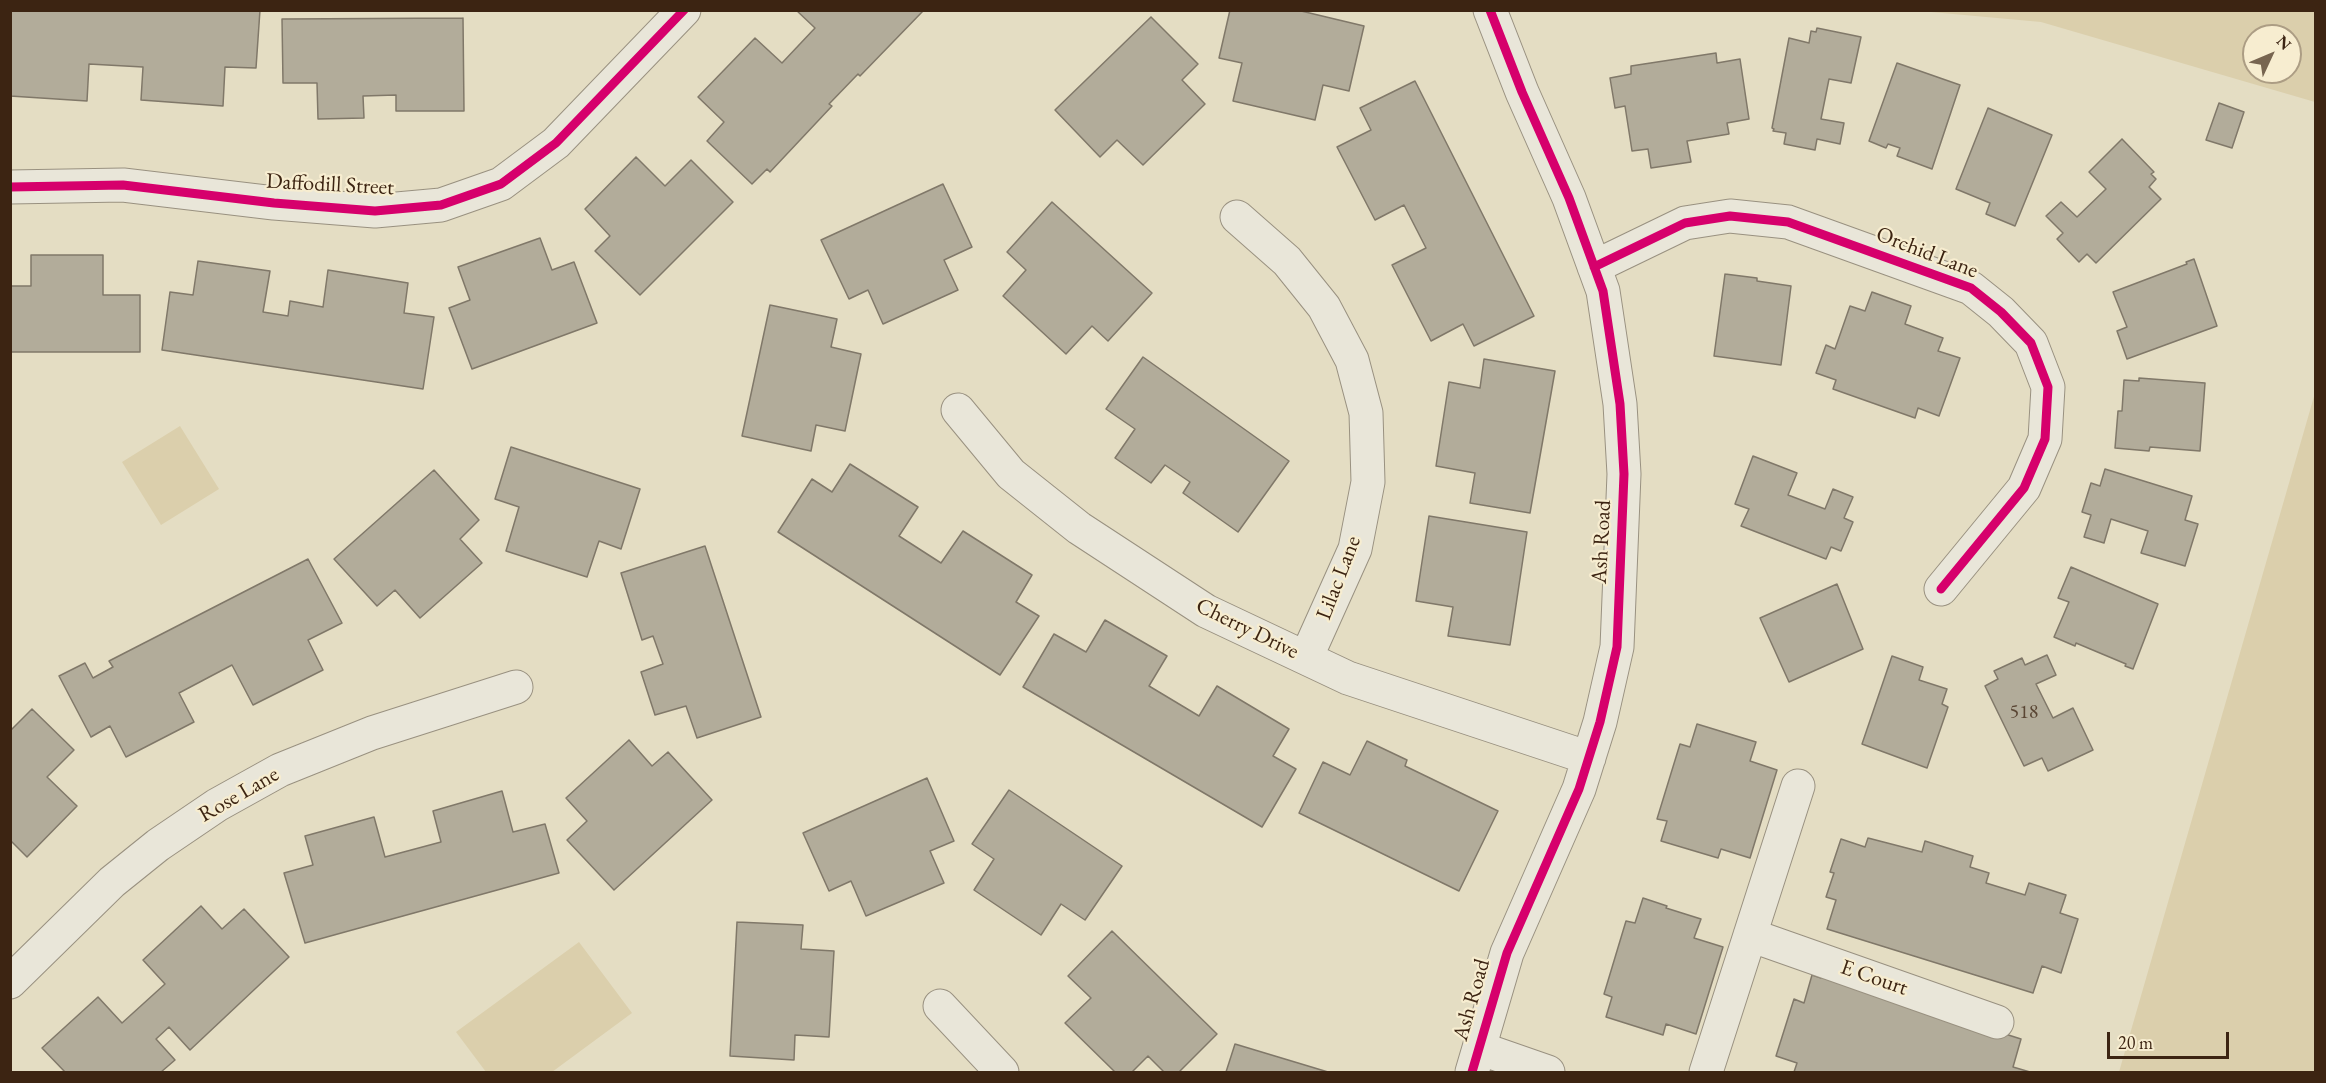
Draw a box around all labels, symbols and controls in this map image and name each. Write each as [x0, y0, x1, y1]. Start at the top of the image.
north arrow [2242, 24, 2302, 84]
text: N [2272, 31, 2296, 54]
street label: Daffodill Street [265, 168, 395, 202]
street label: Orchid Lane [1872, 221, 1982, 285]
street label: Ash Road [1587, 499, 1617, 585]
street label: Lilac Lane [1311, 532, 1367, 624]
street label: Cherry Drive [1191, 593, 1303, 665]
house number: 518 [2010, 701, 2038, 725]
street label: Rose Lane [194, 761, 284, 829]
street label: E Court [1837, 954, 1911, 1002]
street label: Ash Road [1448, 956, 1496, 1044]
scale bar [2110, 1020, 2232, 1058]
text: 20 m [2118, 1031, 2153, 1054]

